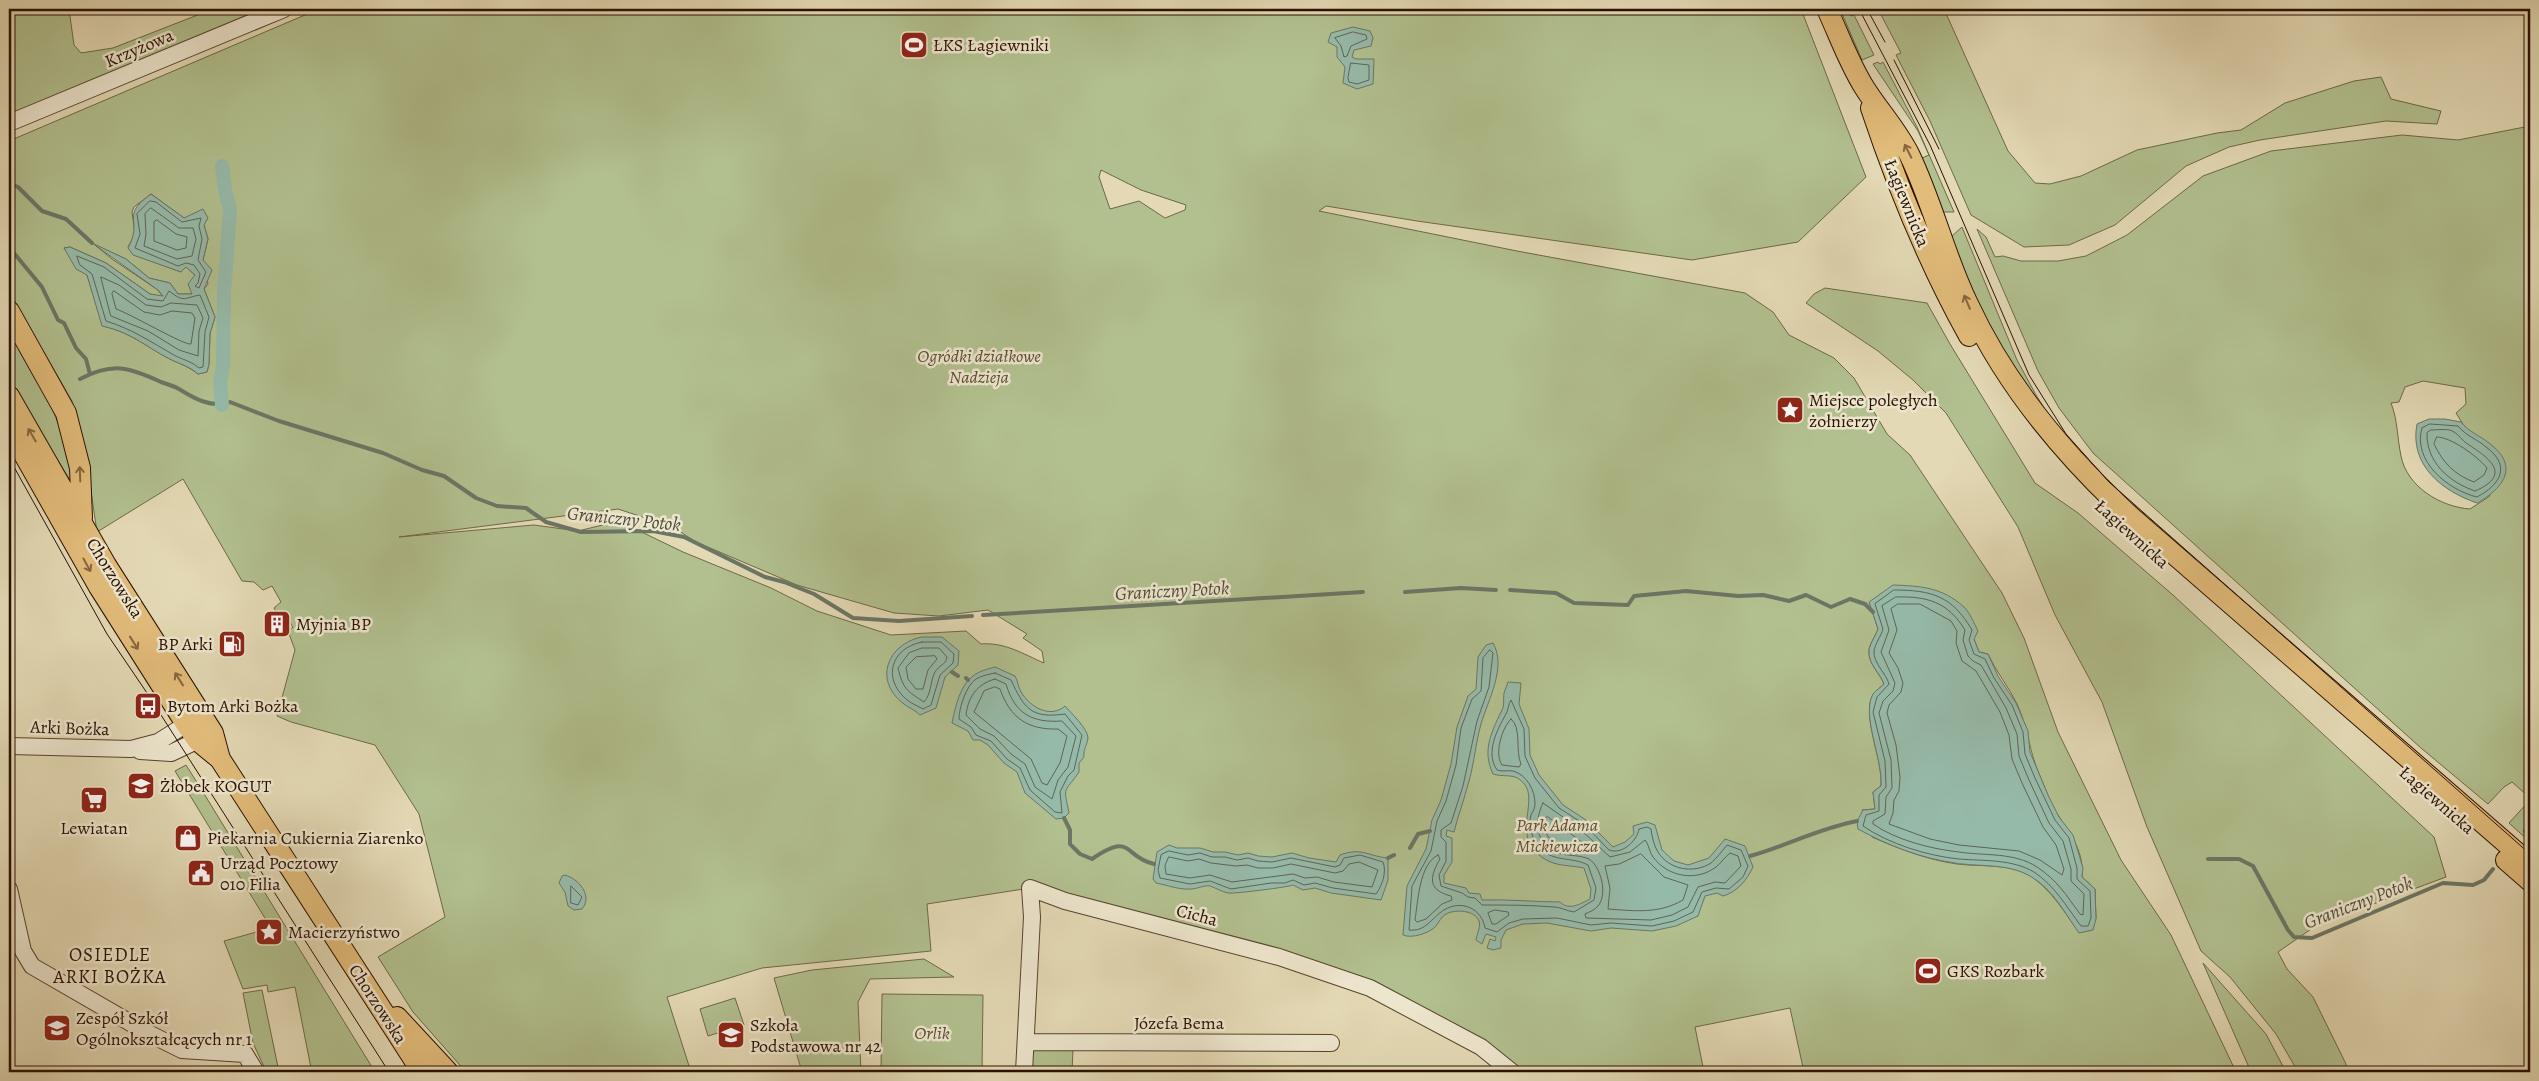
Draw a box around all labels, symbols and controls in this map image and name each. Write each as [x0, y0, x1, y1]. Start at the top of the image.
street label: Krzyżowa [101, 23, 177, 73]
sports icon: ŁKS Łagiewniki [899, 30, 929, 60]
place label: ŁKS Łagiewniki [933, 33, 1049, 57]
one-way arrow [1902, 144, 1912, 159]
street label: Łagiewnicka [1879, 156, 1936, 251]
one-way arrow [1962, 295, 1972, 310]
park label: Ogródki działkowe Nadzieja [917, 344, 1041, 389]
place label: Miejsce poległych żołnierzy [1809, 388, 1938, 433]
place icon: Miejsce poległych żołnierzy [1775, 395, 1805, 425]
one-way arrow [27, 427, 37, 442]
one-way arrow [75, 466, 85, 482]
street label: Łagiewnicka [2090, 494, 2175, 574]
water label: Graniczny Potok [566, 500, 682, 538]
street label: Chorzowska [81, 533, 150, 623]
one-way arrow [82, 557, 92, 571]
water label: Graniczny Potok [1114, 575, 1230, 607]
building icon: Myjnia BP [262, 609, 292, 639]
place label: Myjnia BP [296, 612, 371, 636]
fuel station icon: BP Arki [217, 629, 247, 659]
place label: BP Arki [158, 632, 213, 656]
one-way arrow [130, 635, 140, 649]
one-way arrow [173, 672, 184, 686]
bus stop icon: Bytom Arki Bożka [133, 691, 163, 721]
place label: Bytom Arki Bożka [167, 694, 299, 718]
street label: Arki Bożka [29, 715, 111, 741]
street label: Łagiewnicka [2394, 761, 2480, 840]
school or university icon: Żłobek KOGUT [126, 771, 156, 801]
place label: Żłobek KOGUT [160, 774, 271, 798]
supermarket icon: Lewiatan [79, 785, 109, 815]
park label: Park Adama Mickiewicza [1516, 813, 1598, 858]
place label: Lewiatan [60, 816, 128, 840]
shop icon: Piekarnia Cukiernia Ziarenko [173, 823, 203, 853]
place label: Piekarnia Cukiernia Ziarenko [207, 826, 423, 850]
place label: Urząd Pocztowy 010 Filia [220, 851, 339, 896]
public building icon: Urząd Pocztowy 010 Filia [186, 858, 216, 888]
water label: Graniczny Potok [2300, 870, 2416, 936]
street label: Cicha [1174, 898, 1221, 932]
place icon: Macierzyństwo [254, 917, 284, 947]
place label: Macierzyństwo [288, 920, 400, 944]
district label: OSIEDLE ARKI BOŻKA [52, 942, 167, 990]
sports icon: GKS Rozbark [1913, 956, 1943, 986]
street label: Chorzowska [343, 959, 413, 1049]
place label: GKS Rozbark [1947, 959, 2045, 983]
place label: Zespół Szkół Ogólnokształcących nr 1 [76, 1006, 252, 1051]
street label: Józefa Bema [1134, 1011, 1225, 1035]
school or university icon: Zespół Szkół Ogólnokształcących nr 1 [42, 1013, 72, 1043]
place label: Szkoła Podstawowa nr 42 [750, 1013, 882, 1058]
school or university icon: Szkoła Podstawowa nr 42 [716, 1020, 746, 1050]
park label: Orlik [914, 1021, 950, 1045]

